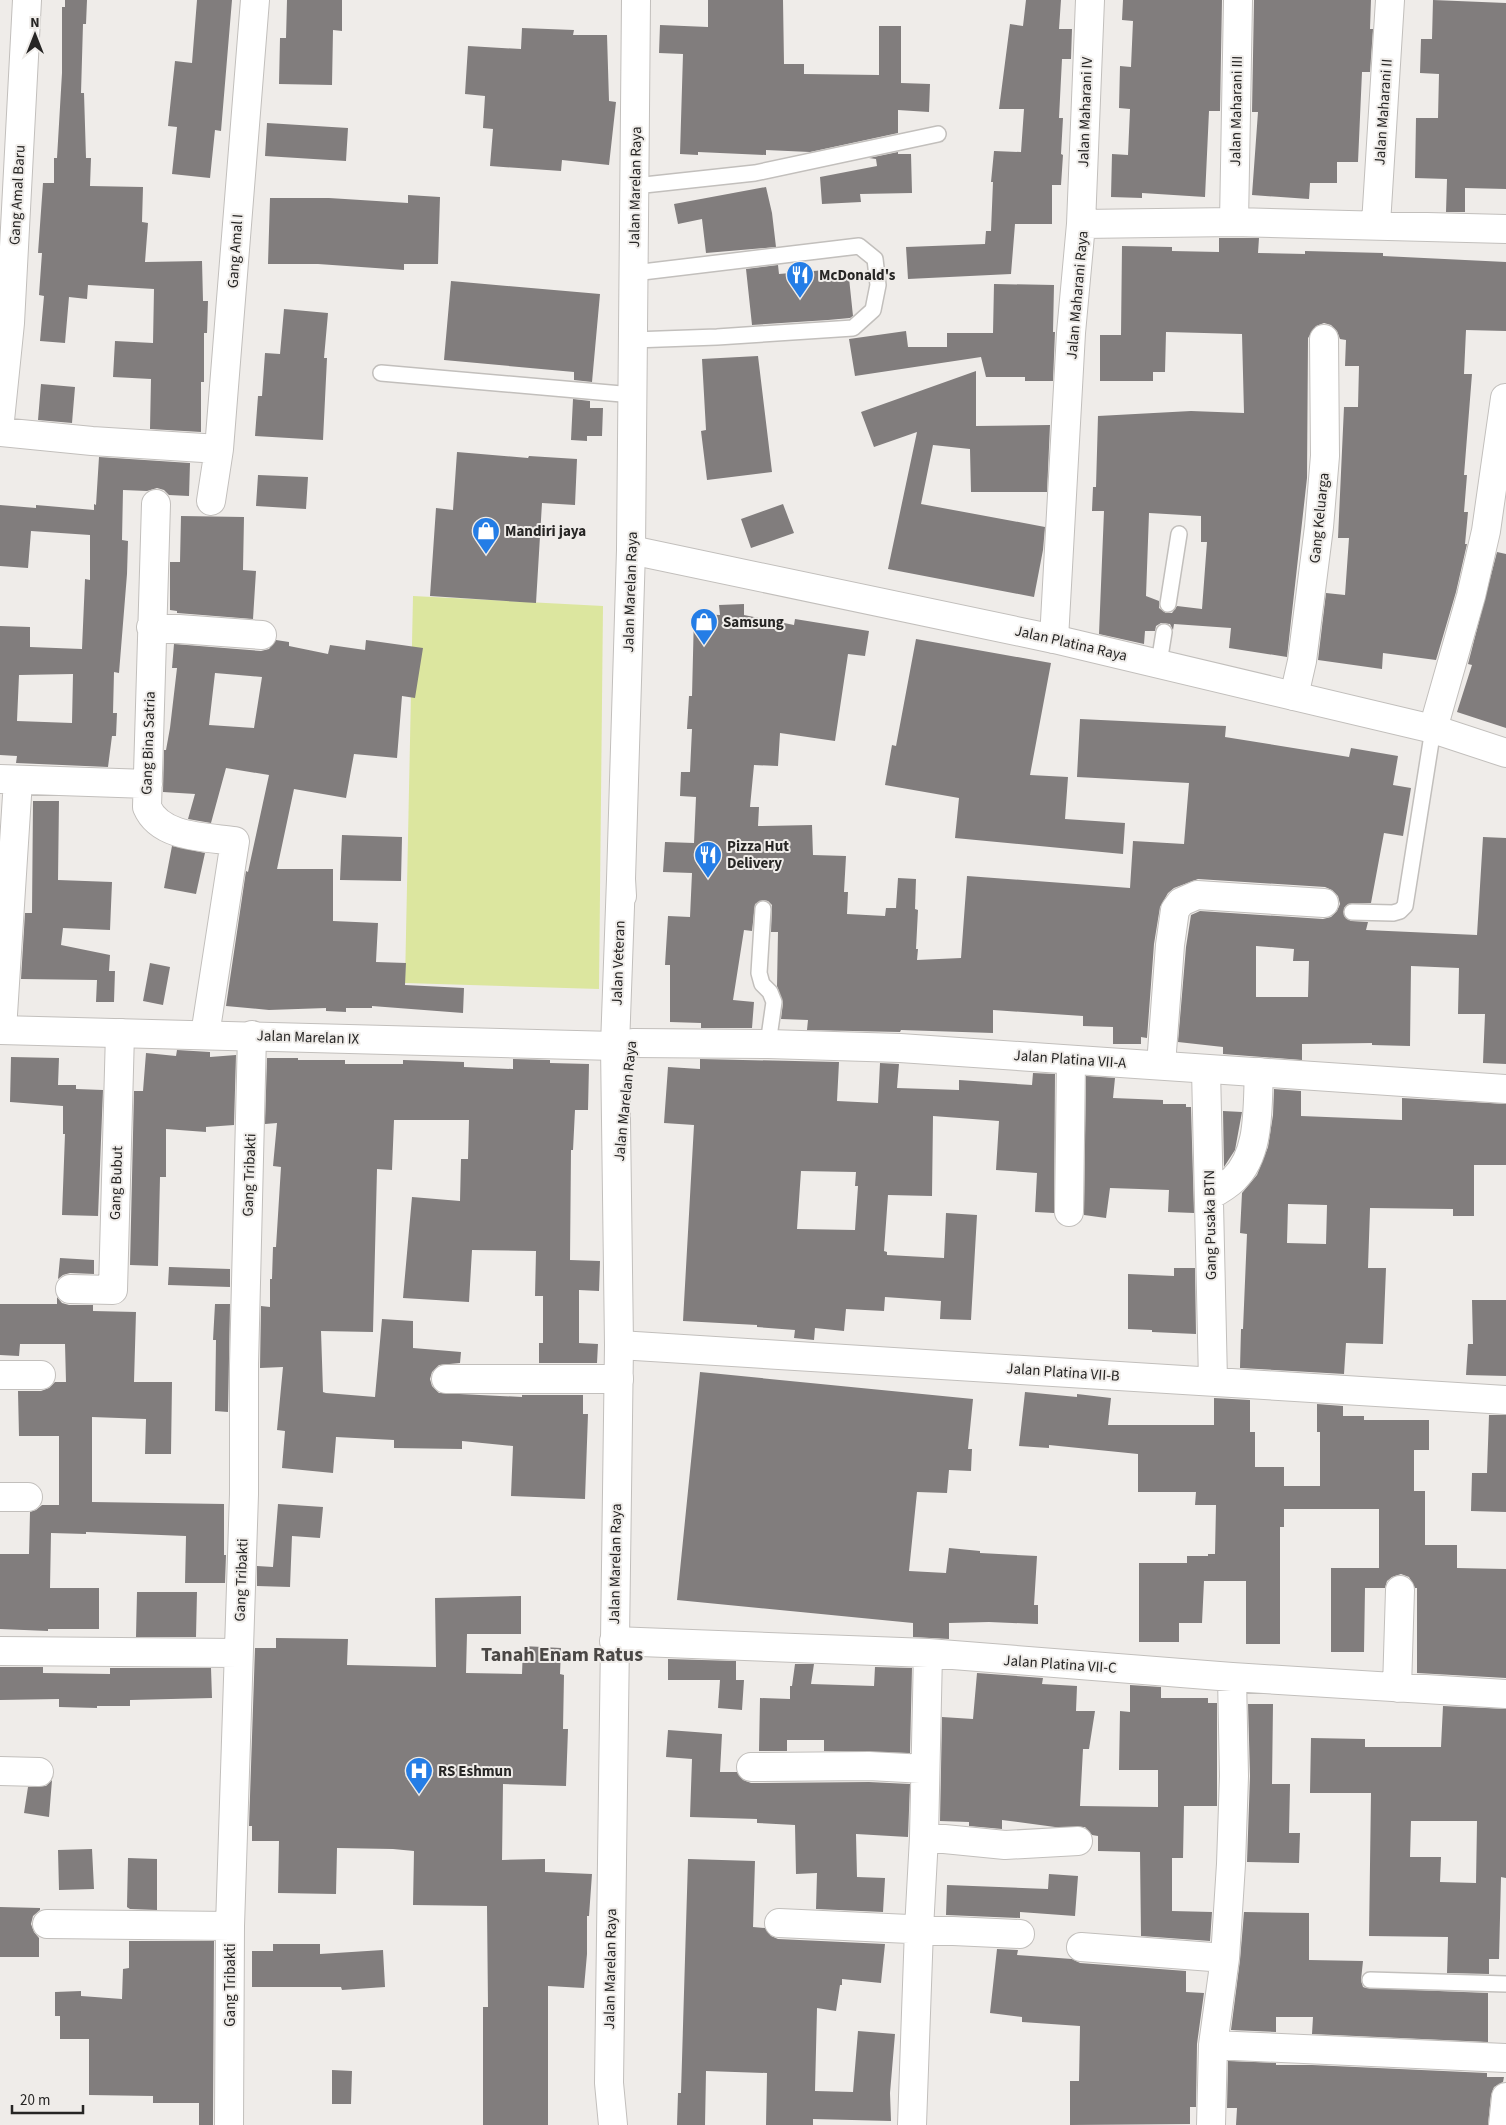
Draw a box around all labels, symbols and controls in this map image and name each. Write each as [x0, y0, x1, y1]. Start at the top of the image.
north arrow [10, 10, 60, 60]
text: N [30, 13, 40, 33]
street label: Jalan Maharani III [1225, 55, 1248, 167]
street label: Jalan Maharani IV [1073, 56, 1098, 168]
street label: Jalan Maharani II [1369, 58, 1398, 166]
street label: Jalan Marelan Raya [624, 126, 647, 248]
street label: Gang Amal Baru [4, 144, 31, 246]
street label: Gang Amal I [222, 213, 249, 289]
street label: Jalan Maharani Raya [1061, 230, 1094, 360]
restaurant icon: McDonald's [785, 260, 815, 299]
place label: McDonald's [819, 265, 896, 286]
street label: Gang Keluarga [1304, 472, 1335, 564]
shop icon: Mandiri jaya [471, 516, 501, 555]
place label: Mandiri jaya [505, 521, 586, 542]
street label: Jalan Marelan Raya [618, 531, 643, 653]
shop icon: Samsung [689, 607, 719, 646]
place label: Samsung [723, 612, 784, 633]
street label: Jalan Platina Raya [1013, 620, 1129, 667]
street label: Gang Bina Satria [136, 691, 161, 795]
place label: Pizza Hut Delivery [727, 836, 789, 874]
restaurant icon: Pizza Hut Delivery [693, 840, 723, 879]
street label: Jalan Veteran [607, 920, 630, 1006]
street label: Jalan Marelan IX [256, 1025, 360, 1050]
street label: Jalan Marelan Raya [609, 1040, 642, 1162]
street label: Jalan Platina VII-A [1013, 1045, 1128, 1074]
street label: Gang Tribakti [238, 1133, 261, 1217]
street label: Gang Bubut [105, 1146, 128, 1220]
street label: Gang Pusaka BTN [1199, 1170, 1222, 1280]
street label: Jalan Platina VII-B [1006, 1358, 1121, 1387]
street label: Jalan Marelan Raya [604, 1503, 627, 1625]
street label: Gang Tribakti [230, 1538, 253, 1622]
district label: Tanah Enam Ratus [481, 1641, 643, 1669]
street label: Jalan Platina VII-C [1003, 1650, 1118, 1679]
hospital icon: RS Eshmun [404, 1756, 434, 1795]
place label: RS Eshmun [438, 1761, 512, 1782]
street label: Jalan Marelan Raya [599, 1908, 622, 2030]
street label: Gang Tribakti [220, 1943, 241, 2027]
scale bar [12, 2082, 84, 2114]
text: 20 m [20, 2090, 50, 2111]

